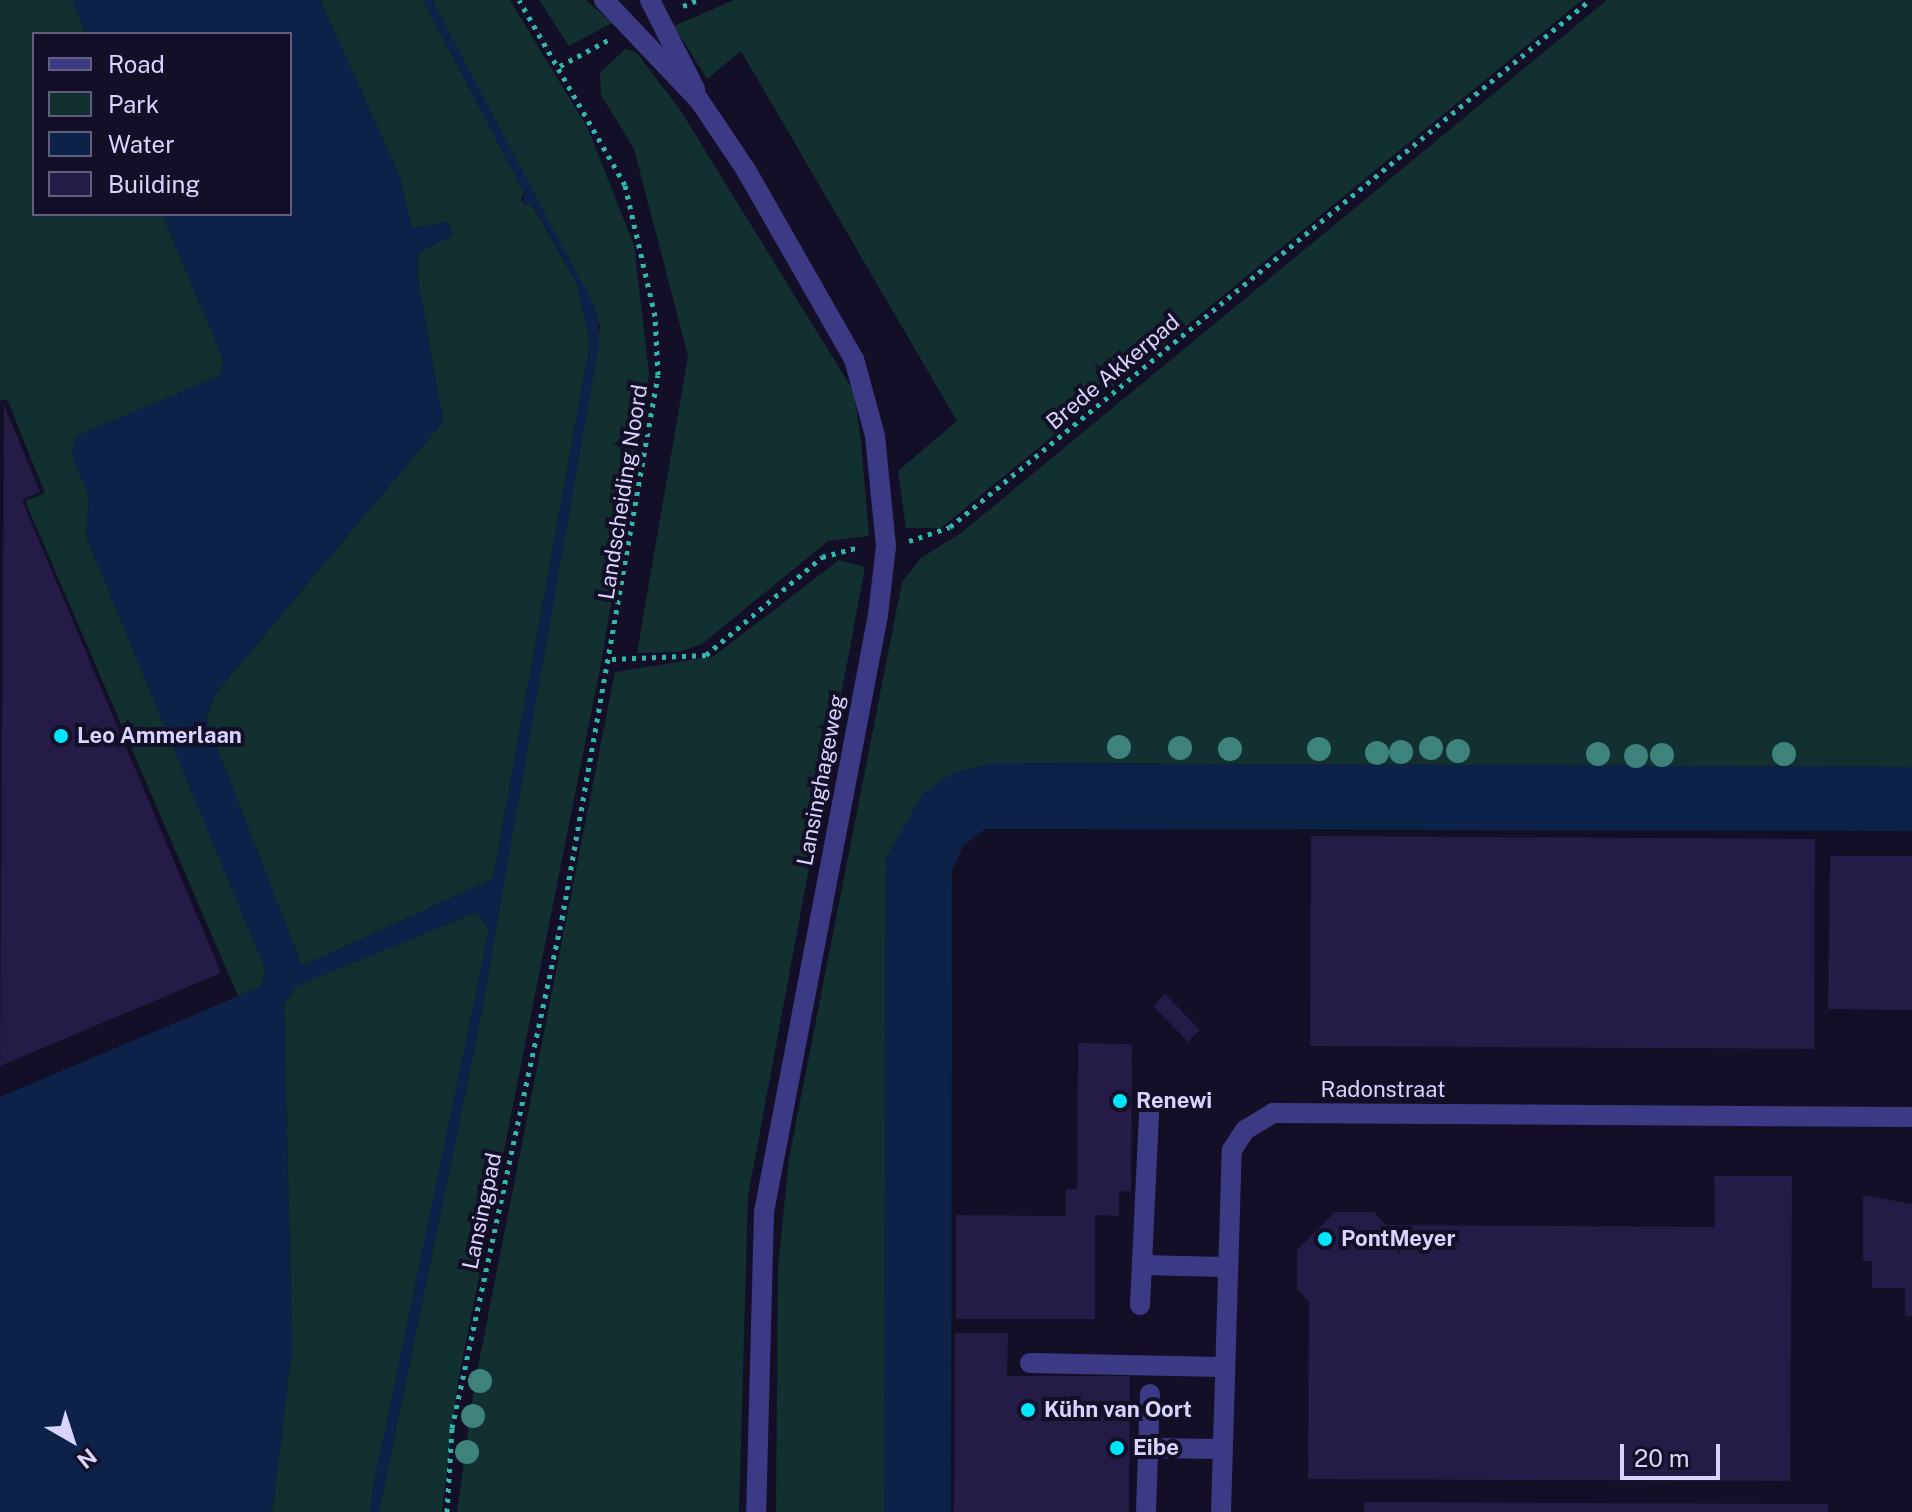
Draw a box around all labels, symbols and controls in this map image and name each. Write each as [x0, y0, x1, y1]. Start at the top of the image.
legend [32, 32, 292, 216]
text: Road [108, 50, 165, 78]
text: Park [108, 90, 159, 118]
text: Water [108, 130, 175, 158]
text: Building [108, 170, 200, 198]
street label: Brede Akkerpad [1041, 309, 1185, 435]
street label: Landscheiding Noord [593, 383, 653, 601]
street label: Lansinghageweg [791, 692, 851, 868]
place label: Leo Ammerlaan [77, 723, 242, 749]
marker: Leo Ammerlaan [52, 727, 70, 745]
street label: Radonstraat [1321, 1077, 1445, 1103]
place label: Renewi [1136, 1088, 1212, 1114]
marker: Renewi [1111, 1092, 1129, 1110]
street label: Lansingpad [457, 1150, 507, 1272]
place label: PontMeyer [1341, 1226, 1456, 1252]
marker: PontMeyer [1316, 1230, 1334, 1248]
place label: Kühn van Oort [1044, 1397, 1192, 1423]
north arrow [32, 1400, 112, 1480]
marker: Kühn van Oort [1019, 1401, 1037, 1419]
scale bar [1624, 1428, 1724, 1478]
place label: Eibe [1133, 1435, 1179, 1461]
marker: Eibe [1108, 1439, 1126, 1457]
text: N [72, 1443, 102, 1474]
text: 20 m [1634, 1444, 1690, 1472]

